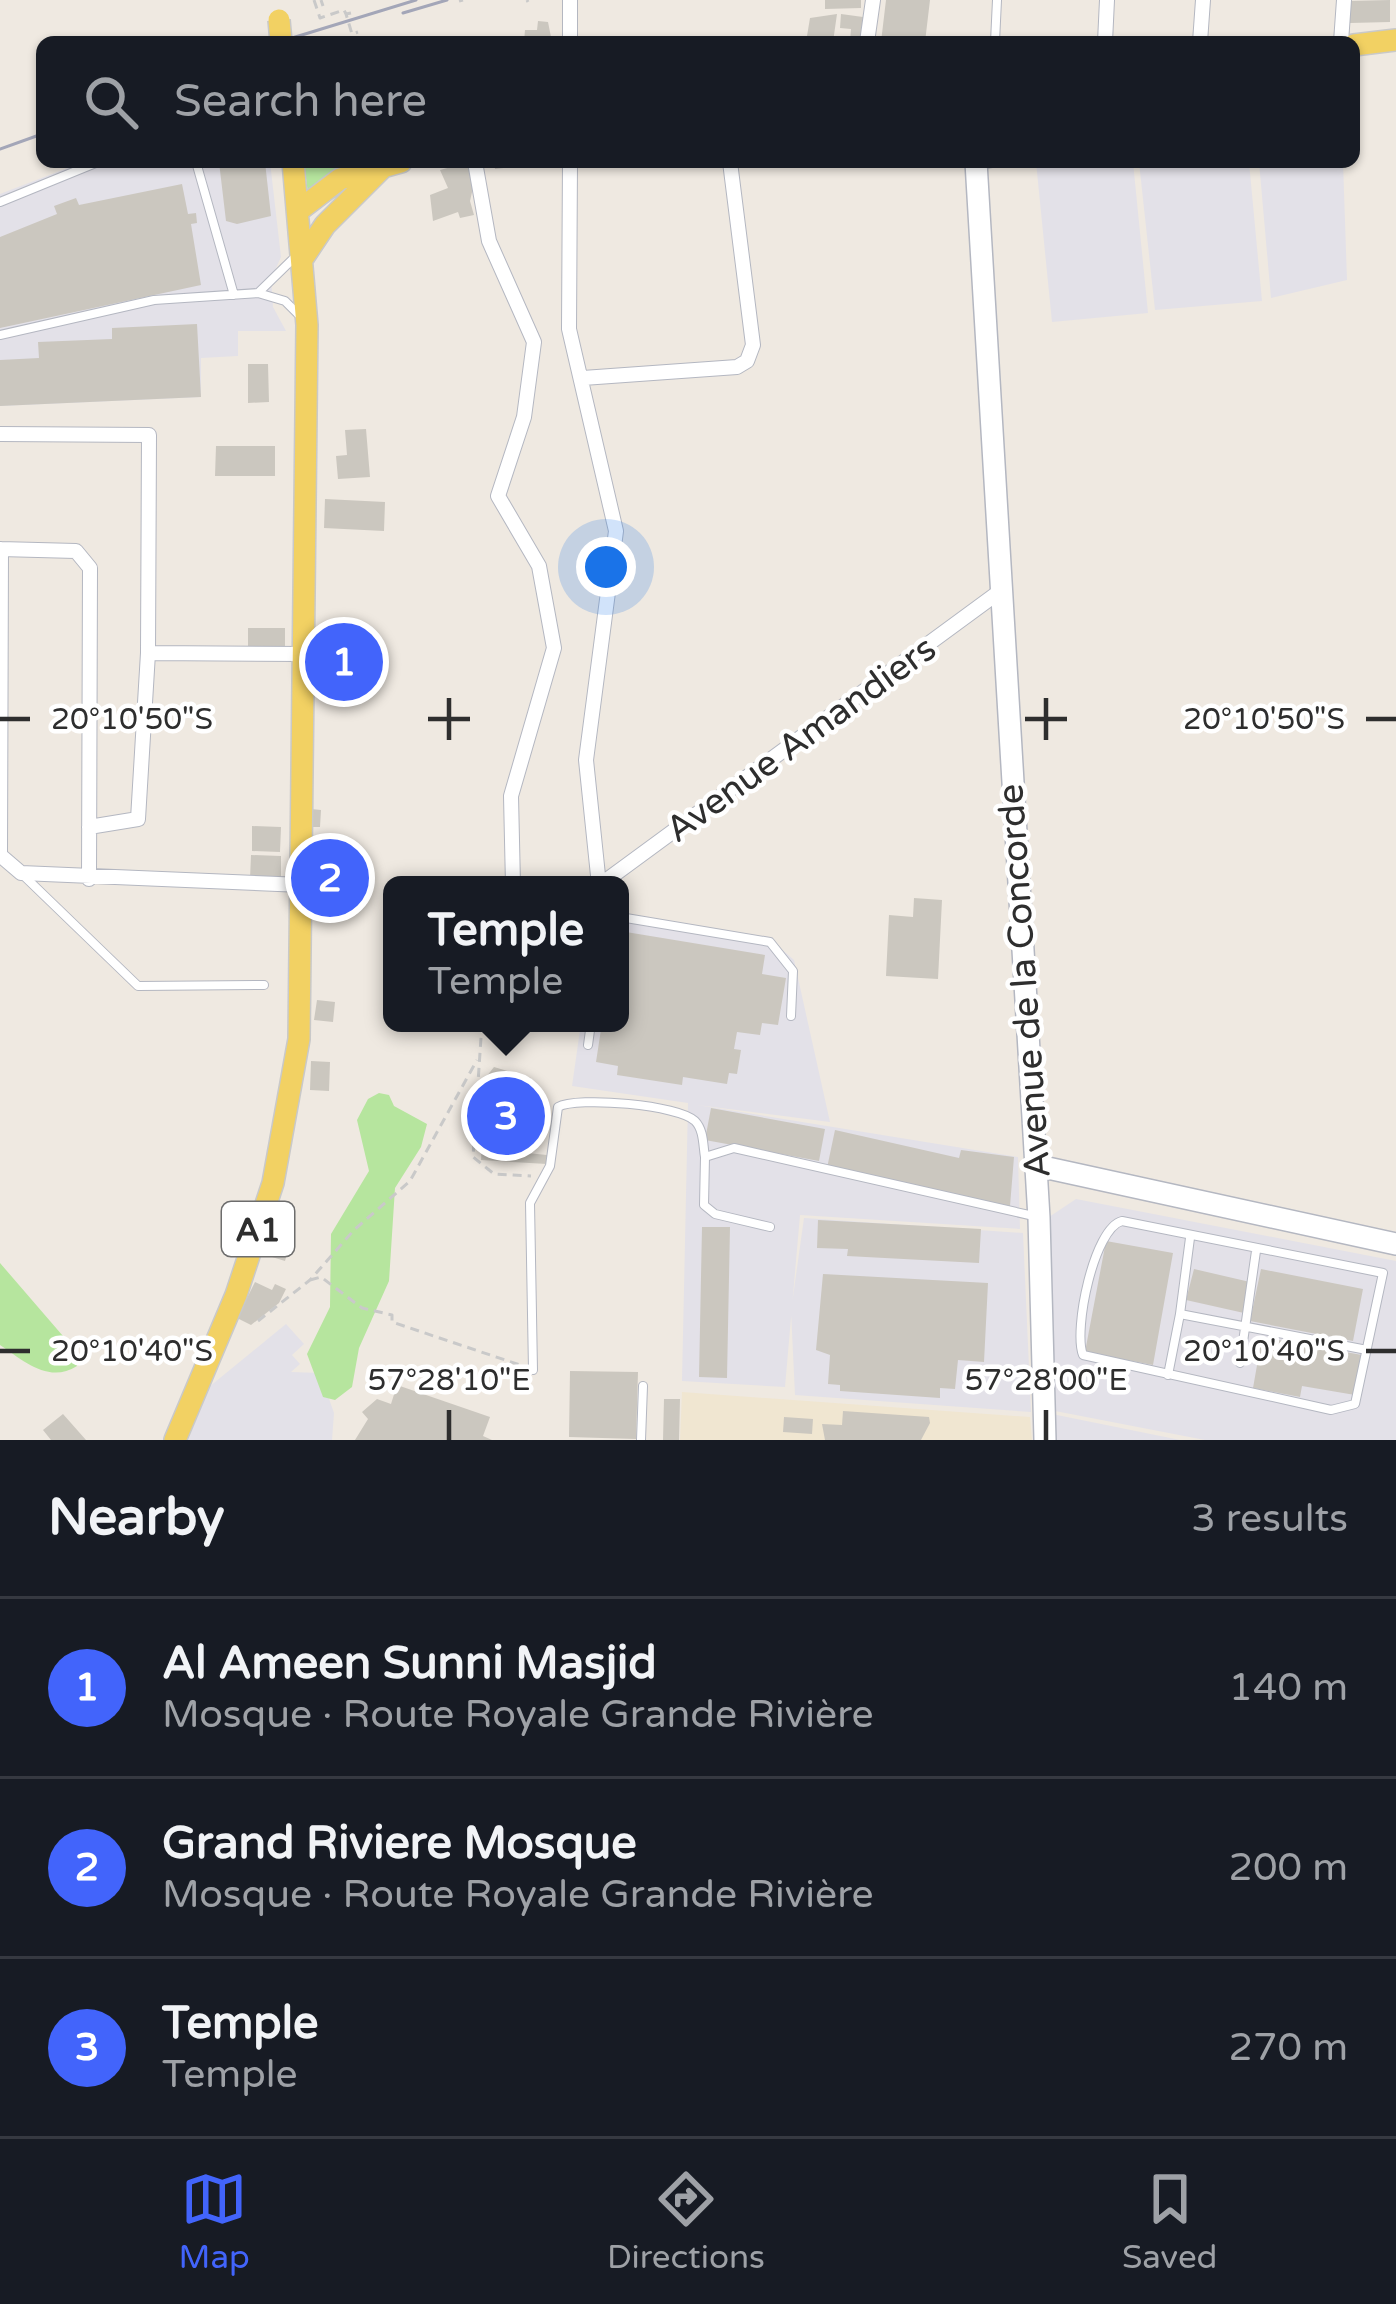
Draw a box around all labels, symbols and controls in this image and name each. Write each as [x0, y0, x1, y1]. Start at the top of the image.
search box [36, 36, 1360, 168]
icon: search [78, 69, 144, 135]
text: Search here [174, 75, 427, 129]
your location [576, 537, 636, 597]
pin: 1 [305, 617, 383, 707]
street label: Avenue Amandiers [658, 627, 944, 852]
text: 20°10'50"S [51, 701, 213, 738]
text: 20°10'50"S [1183, 701, 1345, 738]
street label: Avenue de la Concorde [989, 783, 1060, 1179]
pin: 2 [291, 833, 369, 923]
popup [383, 876, 629, 1032]
text: Temple [428, 904, 584, 958]
text: Temple [428, 958, 563, 1005]
pin: 3 [467, 1071, 545, 1161]
road number: A1 [222, 1202, 294, 1256]
text: 20°10'40"S [51, 1333, 213, 1370]
text: 20°10'40"S [1183, 1333, 1345, 1370]
text: 57°28'10"E [367, 1362, 531, 1399]
text: 57°28'00"E [964, 1362, 1128, 1399]
text: Nearby [48, 1487, 225, 1549]
text: 3 results [1191, 1495, 1348, 1542]
text: Al Ameen Sunni Masjid [162, 1637, 657, 1691]
text: 1 [75, 1664, 99, 1711]
text: 140 m [1229, 1664, 1348, 1711]
text: Mosque · Route Royale Grande Rivière [162, 1691, 874, 1738]
text: Grand Riviere Mosque [162, 1817, 637, 1871]
text: 2 [75, 1844, 99, 1891]
text: 200 m [1229, 1844, 1348, 1891]
text: Mosque · Route Royale Grande Rivière [162, 1871, 874, 1918]
text: Temple [162, 1997, 318, 2051]
text: 3 [75, 2024, 99, 2071]
text: 270 m [1229, 2024, 1348, 2071]
text: Temple [162, 2051, 298, 2098]
tab: Map [179, 2166, 250, 2277]
tab: Directions [607, 2166, 765, 2277]
tab: Saved [1122, 2166, 1217, 2277]

